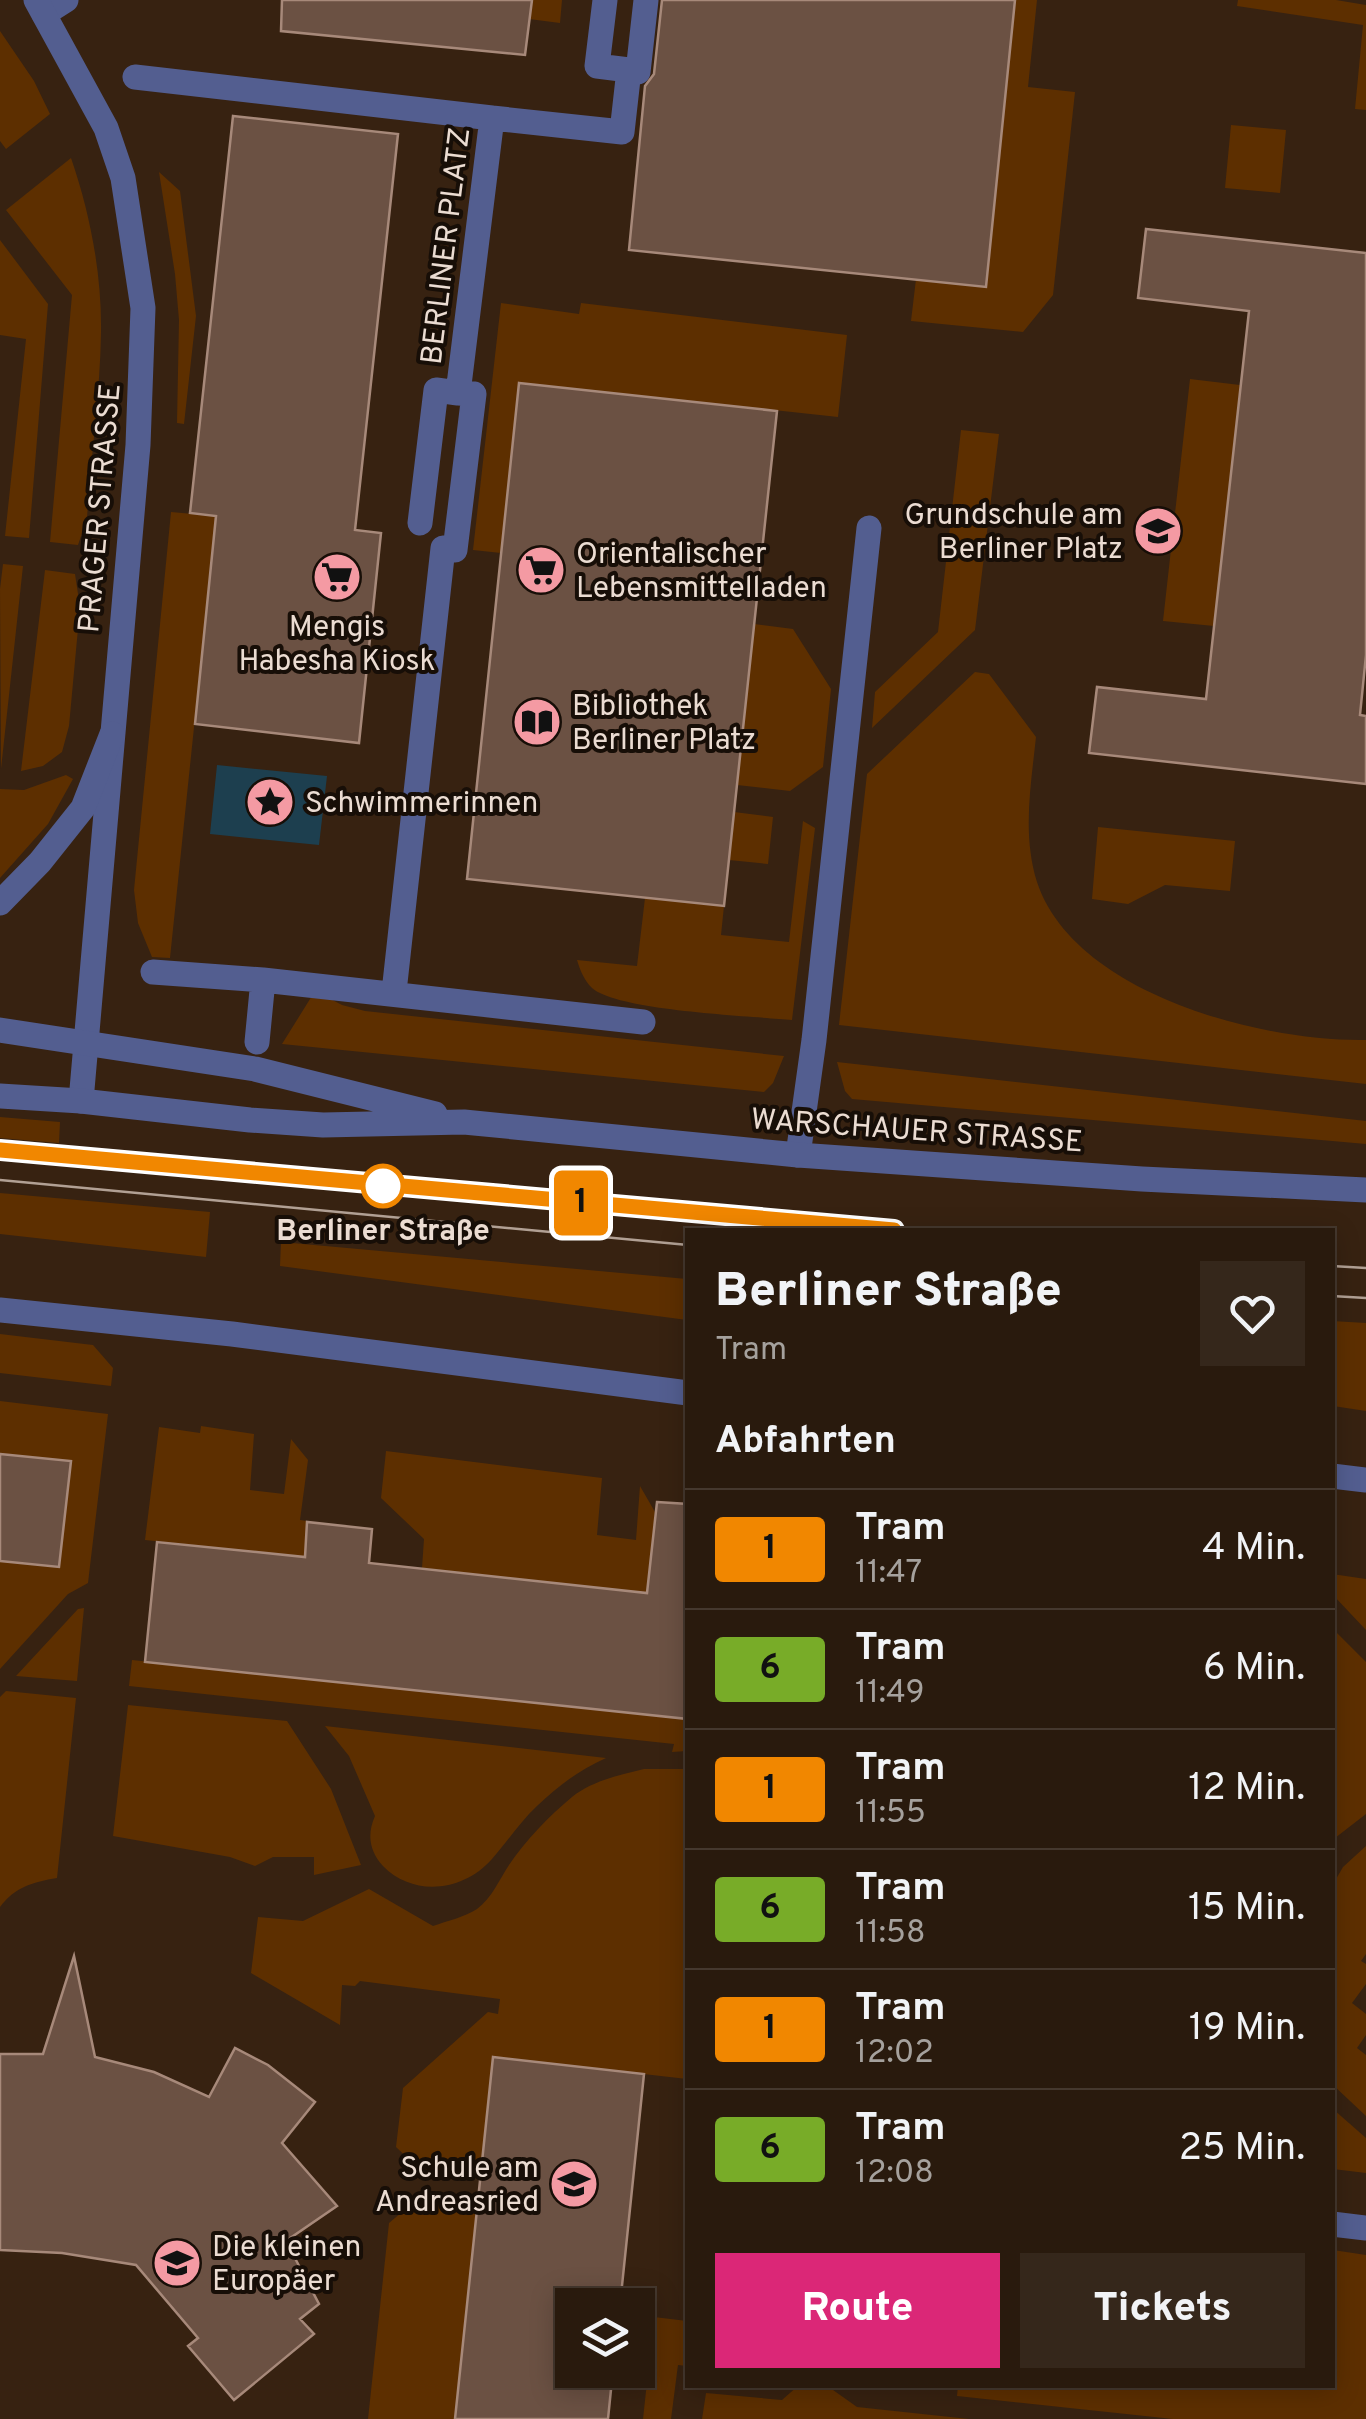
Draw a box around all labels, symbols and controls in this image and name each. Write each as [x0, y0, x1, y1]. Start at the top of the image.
street label: BERLINER PLATZ [415, 126, 480, 367]
street label: PRAGER STRASSE [72, 382, 131, 634]
place label: Grundschule am Berliner Platz [905, 498, 1123, 569]
school or university icon: Grundschule am Berliner Platz [1132, 505, 1184, 557]
place label: Orientalischer Lebensmittelladen [576, 537, 827, 608]
supermarket icon: Orientalischer Lebensmittelladen [515, 544, 567, 596]
supermarket icon: Mengis Habesha Kiosk [311, 551, 363, 603]
place label: Mengis Habesha Kiosk [239, 610, 435, 681]
place label: Bibliothek Berliner Platz [572, 689, 756, 760]
library icon: Bibliothek Berliner Platz [511, 696, 563, 748]
place icon: Schwimmerinnen [244, 776, 296, 828]
place label: Schwimmerinnen [305, 786, 538, 823]
street label: WARSCHAUER STRASSE [750, 1102, 1084, 1163]
marker: Berliner Straße [362, 1165, 404, 1207]
line badge: 1 [548, 1170, 614, 1236]
text: 1 [574, 1181, 588, 1225]
place label: Berliner Straße [276, 1214, 490, 1251]
button: heart [1200, 1261, 1305, 1366]
text: Berliner Straße [715, 1263, 1062, 1323]
text: Tram [715, 1331, 787, 1371]
text: Abfahrten [715, 1418, 896, 1467]
text: Tram [855, 1505, 946, 1554]
text: 4 Min. [1202, 1525, 1305, 1574]
text: 1 [763, 1527, 777, 1571]
text: 11:47 [855, 1554, 922, 1594]
text: Tram [855, 1625, 946, 1674]
text: 6 Min. [1203, 1645, 1305, 1694]
text: 6 [759, 1647, 781, 1691]
text: 11:49 [855, 1674, 925, 1714]
text: Tram [855, 1745, 946, 1794]
text: 12 Min. [1188, 1765, 1305, 1814]
text: 1 [763, 1767, 777, 1811]
text: 11:55 [855, 1794, 926, 1834]
text: Tram [855, 1865, 946, 1914]
text: 15 Min. [1188, 1885, 1305, 1934]
text: 6 [759, 1887, 781, 1931]
text: 11:58 [855, 1914, 926, 1954]
text: Tram [855, 1985, 946, 2034]
text: 19 Min. [1189, 2005, 1305, 2054]
text: 1 [763, 2007, 777, 2051]
text: 12:02 [855, 2034, 934, 2074]
text: Tram [855, 2105, 946, 2154]
text: 25 Min. [1179, 2125, 1305, 2174]
text: 6 [759, 2127, 781, 2171]
place label: Schule am Andreasried [375, 2151, 539, 2222]
text: 12:08 [855, 2154, 934, 2194]
school or university icon: Schule am Andreasried [548, 2158, 600, 2210]
place label: Die kleinen Europäer [212, 2230, 362, 2301]
school or university icon: Die kleinen Europäer [151, 2237, 203, 2289]
button: Route [715, 2253, 1000, 2368]
button: Tickets [1020, 2253, 1305, 2368]
map controls [555, 2288, 655, 2388]
button: layers [555, 2288, 655, 2388]

